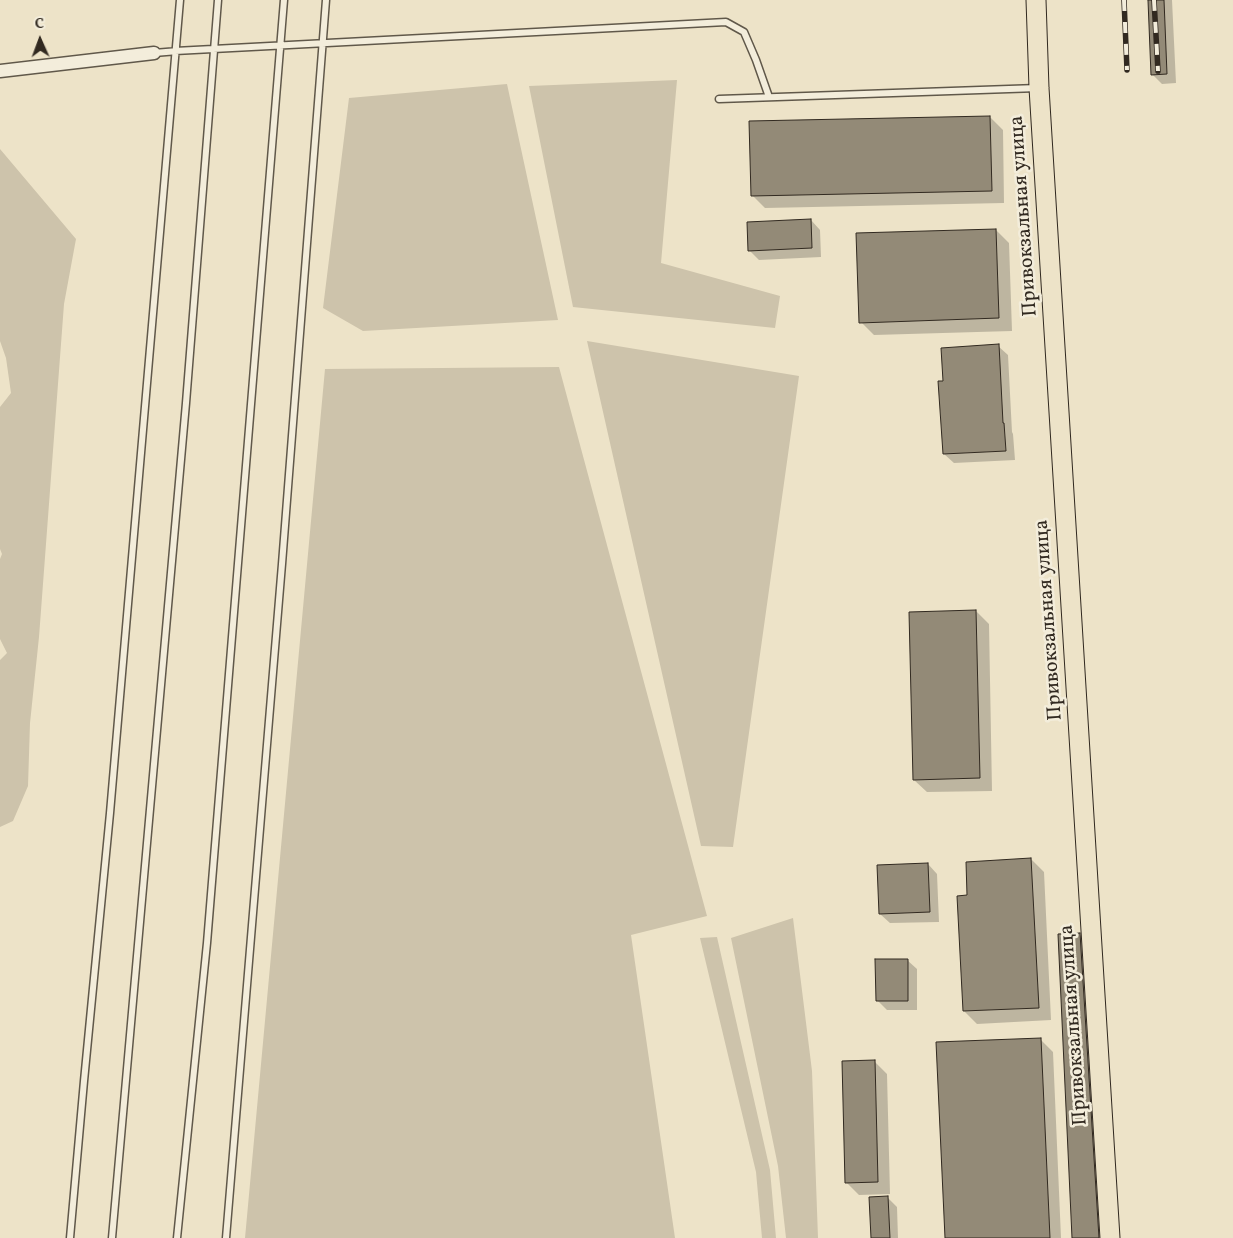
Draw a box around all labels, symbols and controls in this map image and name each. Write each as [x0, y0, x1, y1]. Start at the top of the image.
north arrow [15, 15, 65, 65]
text: С [35, 15, 44, 34]
street label: Привокзальная улица [1006, 115, 1044, 317]
street label: Привокзальная улица [1031, 519, 1069, 721]
street label: Привокзальная улица [1056, 924, 1094, 1126]

